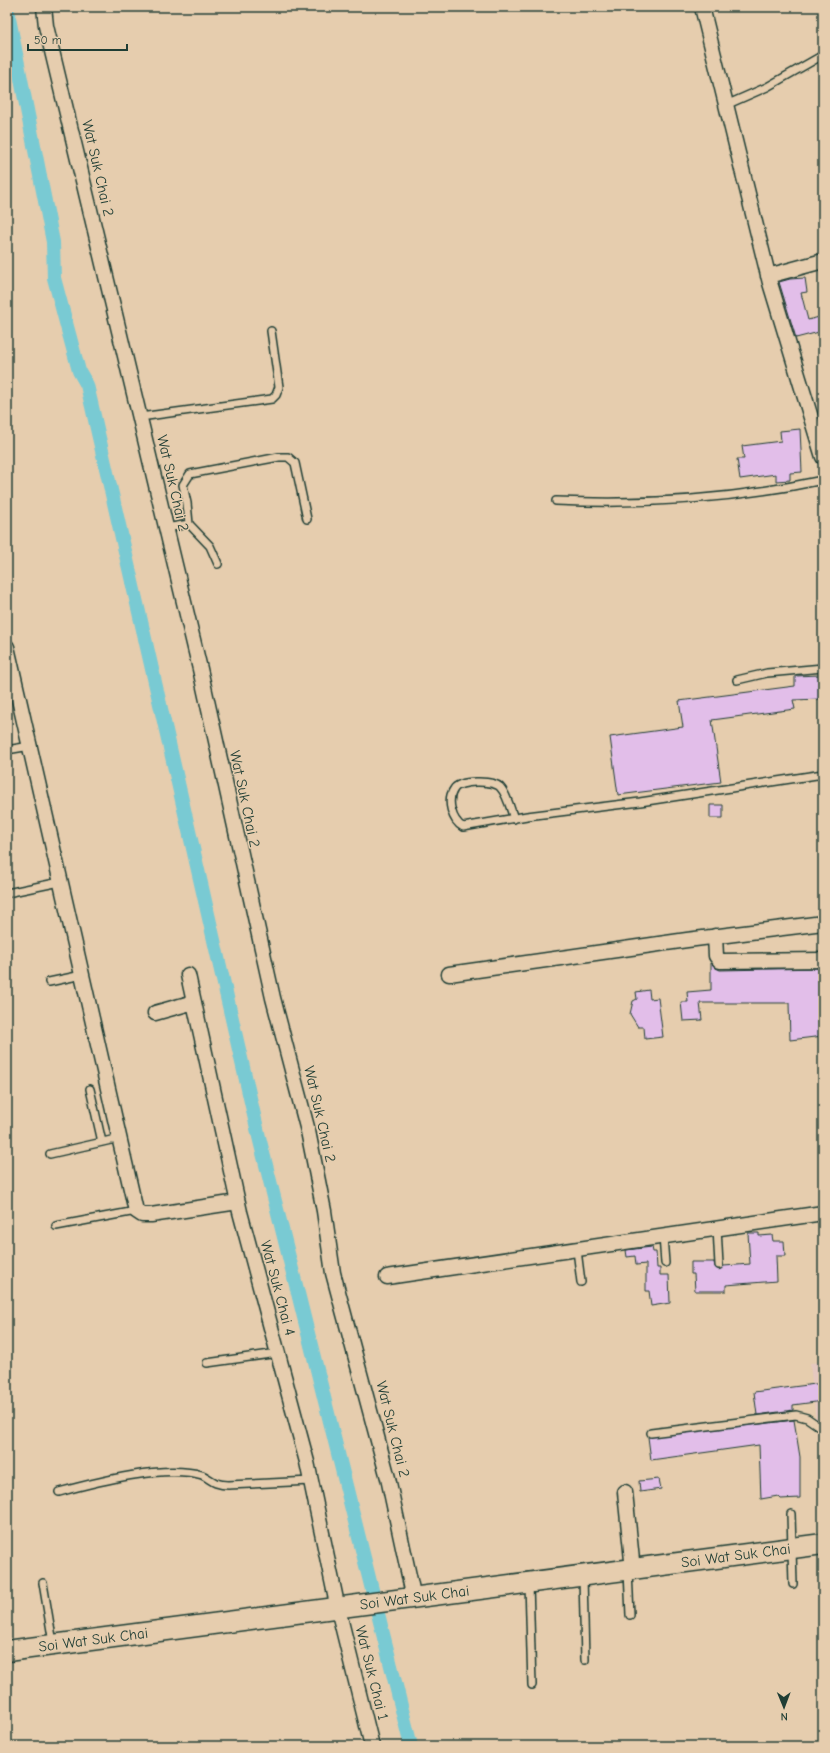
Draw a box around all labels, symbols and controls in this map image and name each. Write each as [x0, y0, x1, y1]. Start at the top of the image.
scale bar [28, 26, 127, 52]
text: 50 m [34, 33, 62, 47]
street label: Wat Suk Chai 2 [78, 118, 118, 218]
street label: Wat Suk Chai 2 [153, 433, 193, 533]
street label: Wat Suk Chai 2 [226, 749, 264, 849]
street label: Wat Suk Chai 2 [300, 1064, 340, 1164]
street label: Wat Suk Chai 4 [257, 1238, 299, 1338]
street label: Wat Suk Chai 2 [372, 1379, 414, 1479]
street label: Soi Wat Suk Chai [680, 1539, 792, 1572]
street label: Soi Wat Suk Chai [359, 1581, 470, 1614]
street label: Soi Wat Suk Chai [37, 1624, 149, 1656]
street label: Wat Suk Chai 1 [352, 1624, 392, 1722]
north arrow [764, 1687, 804, 1727]
text: N [780, 1710, 788, 1723]

